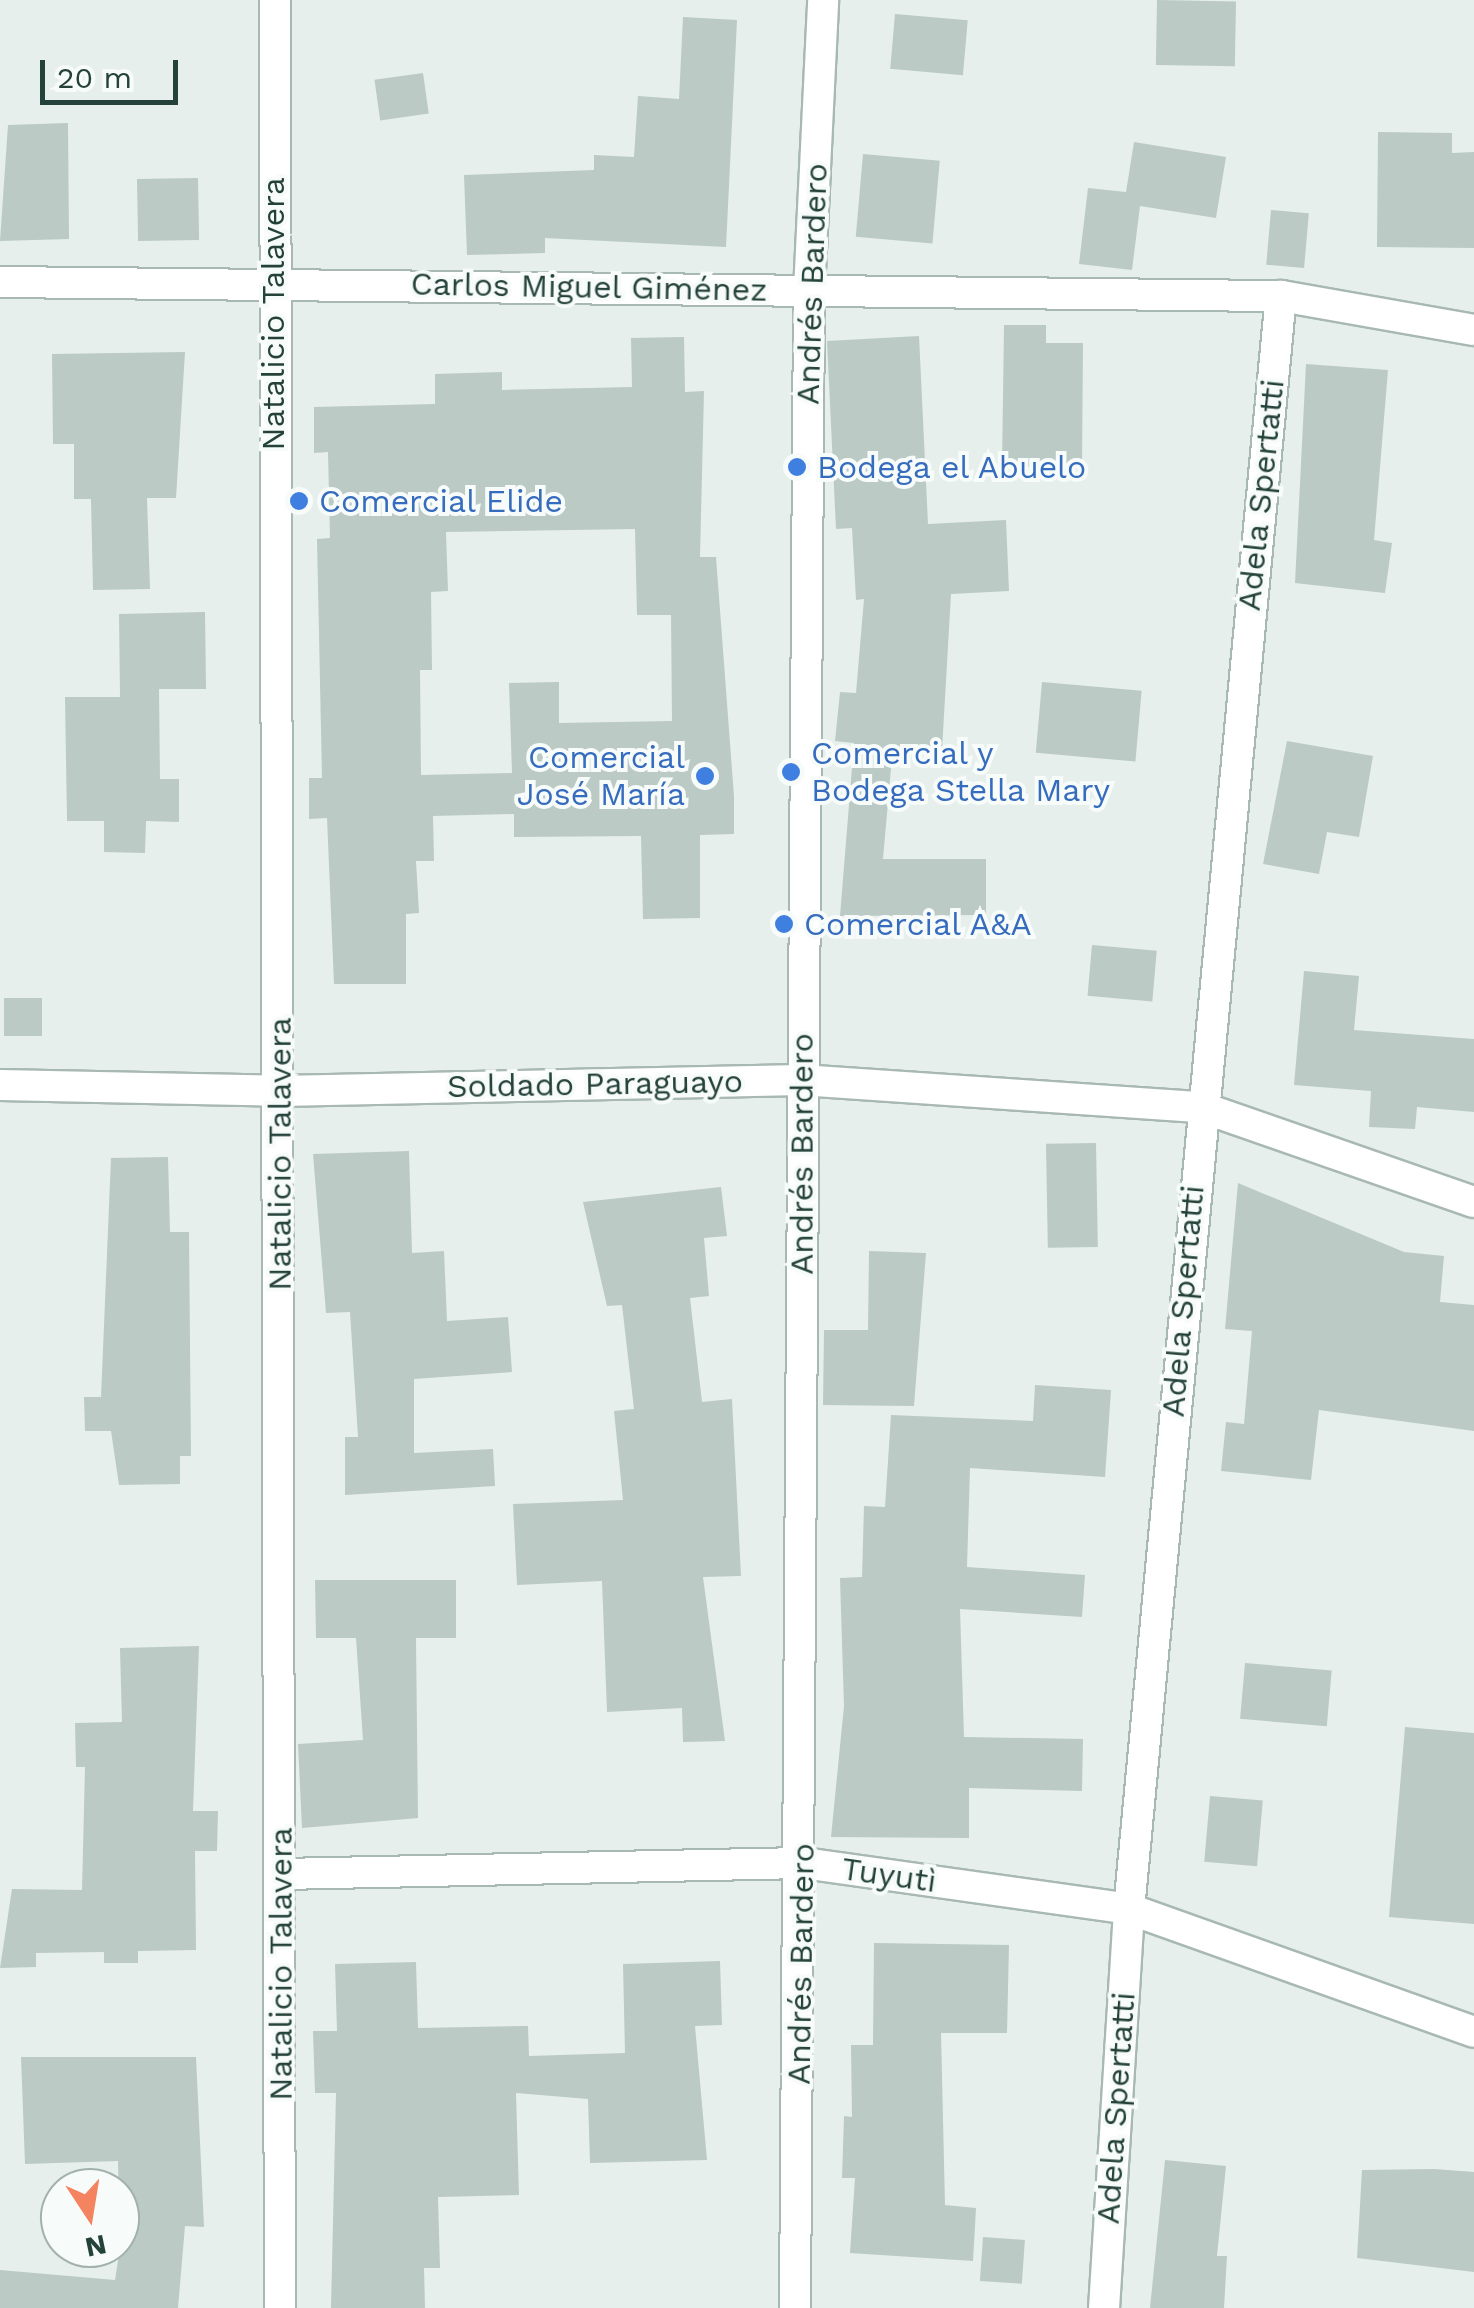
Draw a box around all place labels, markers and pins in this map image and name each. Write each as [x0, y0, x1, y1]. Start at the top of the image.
place label: Bodega el Abuelo [817, 448, 1089, 486]
marker: Bodega el Abuelo [786, 456, 808, 478]
place label: Comercial Elide [319, 482, 564, 520]
marker: Comercial Elide [288, 490, 310, 512]
place label: Comercial y Bodega Stella Mary [811, 735, 1111, 810]
place label: Comercial José María [517, 739, 685, 814]
marker: Comercial y Bodega Stella Mary [780, 761, 802, 783]
marker: Comercial José María [694, 765, 716, 787]
place label: Comercial A&A [804, 905, 1034, 943]
marker: Comercial A&A [773, 913, 795, 935]

